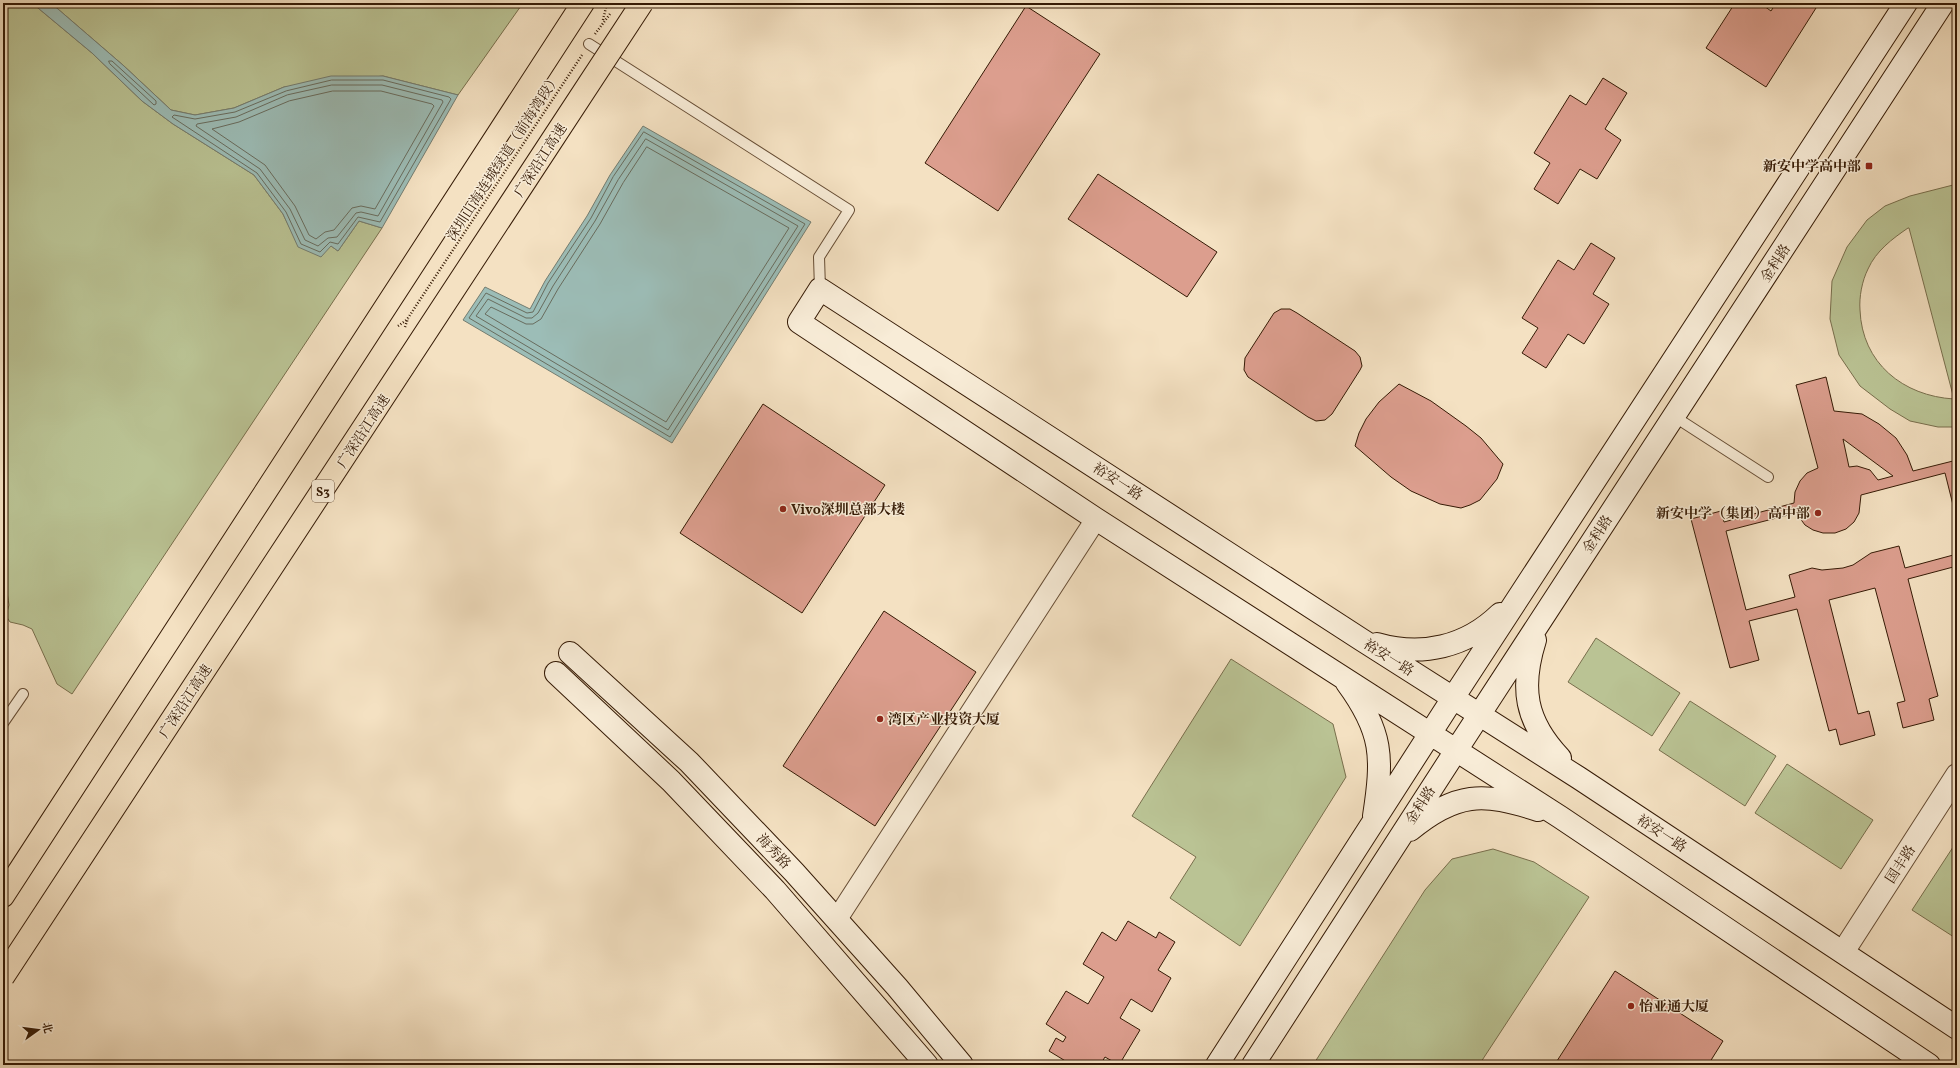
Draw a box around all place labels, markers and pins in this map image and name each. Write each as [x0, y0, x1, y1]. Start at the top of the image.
place label: 新安中学高中部 [1763, 158, 1861, 177]
marker: 新安中学高中部 [1864, 161, 1874, 171]
place label: Vivo深圳总部大楼 [791, 501, 905, 520]
marker: Vivo深圳总部大楼 [778, 504, 788, 514]
place label: 新安中学（集团）高中部 [1656, 505, 1810, 524]
marker: 新安中学（集团）高中部 [1813, 508, 1823, 518]
place label: 湾区产业投资大厦 [888, 711, 1000, 730]
marker: 湾区产业投资大厦 [875, 714, 885, 724]
place label: 怡亚通大厦 [1639, 998, 1709, 1017]
marker: 怡亚通大厦 [1626, 1001, 1636, 1011]

